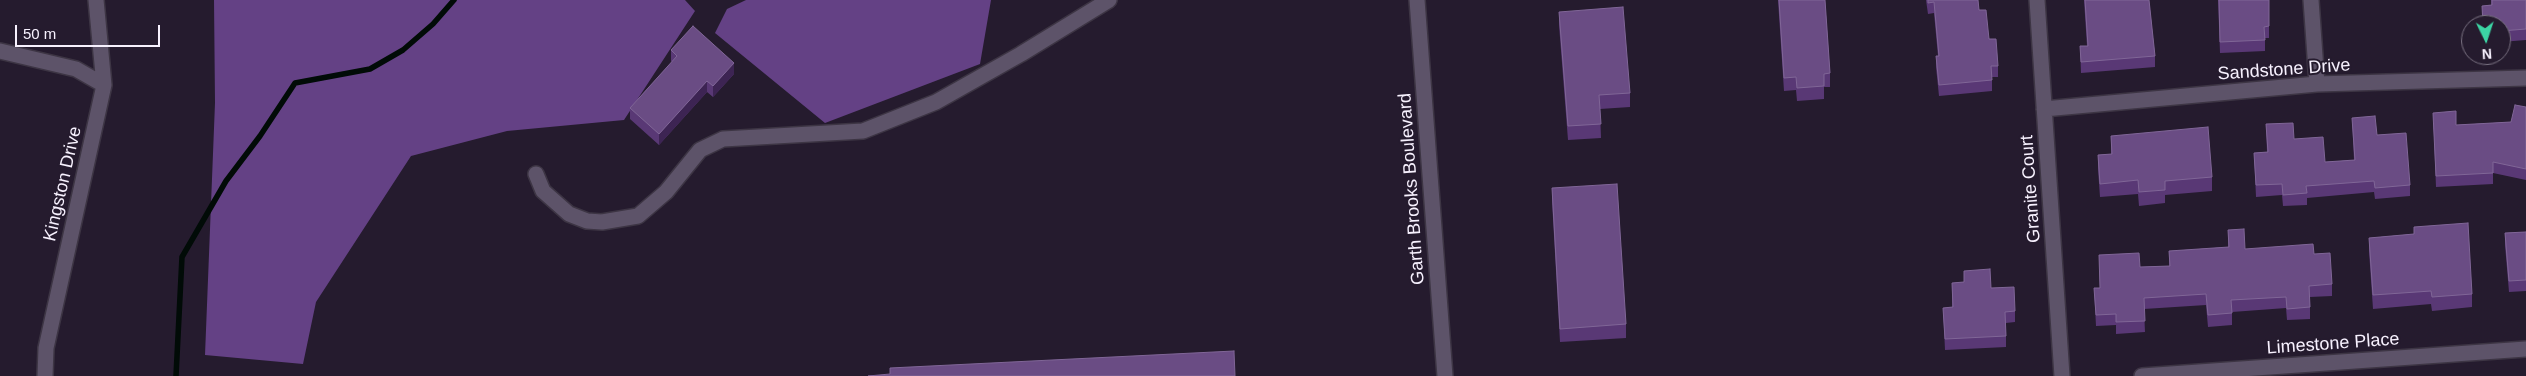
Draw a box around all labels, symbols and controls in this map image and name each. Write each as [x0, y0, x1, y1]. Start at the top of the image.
scale bar [18, 15, 162, 47]
north arrow [2461, 15, 2511, 65]
text: 50 m [23, 25, 56, 42]
text: N [2481, 46, 2493, 62]
street label: Sandstone Drive [2217, 55, 2351, 85]
street label: Garth Brooks Boulevard [1395, 92, 1429, 286]
street label: Kingston Drive [39, 125, 87, 243]
street label: Granite Court [2016, 134, 2046, 244]
street label: Limestone Place [2266, 329, 2400, 359]

